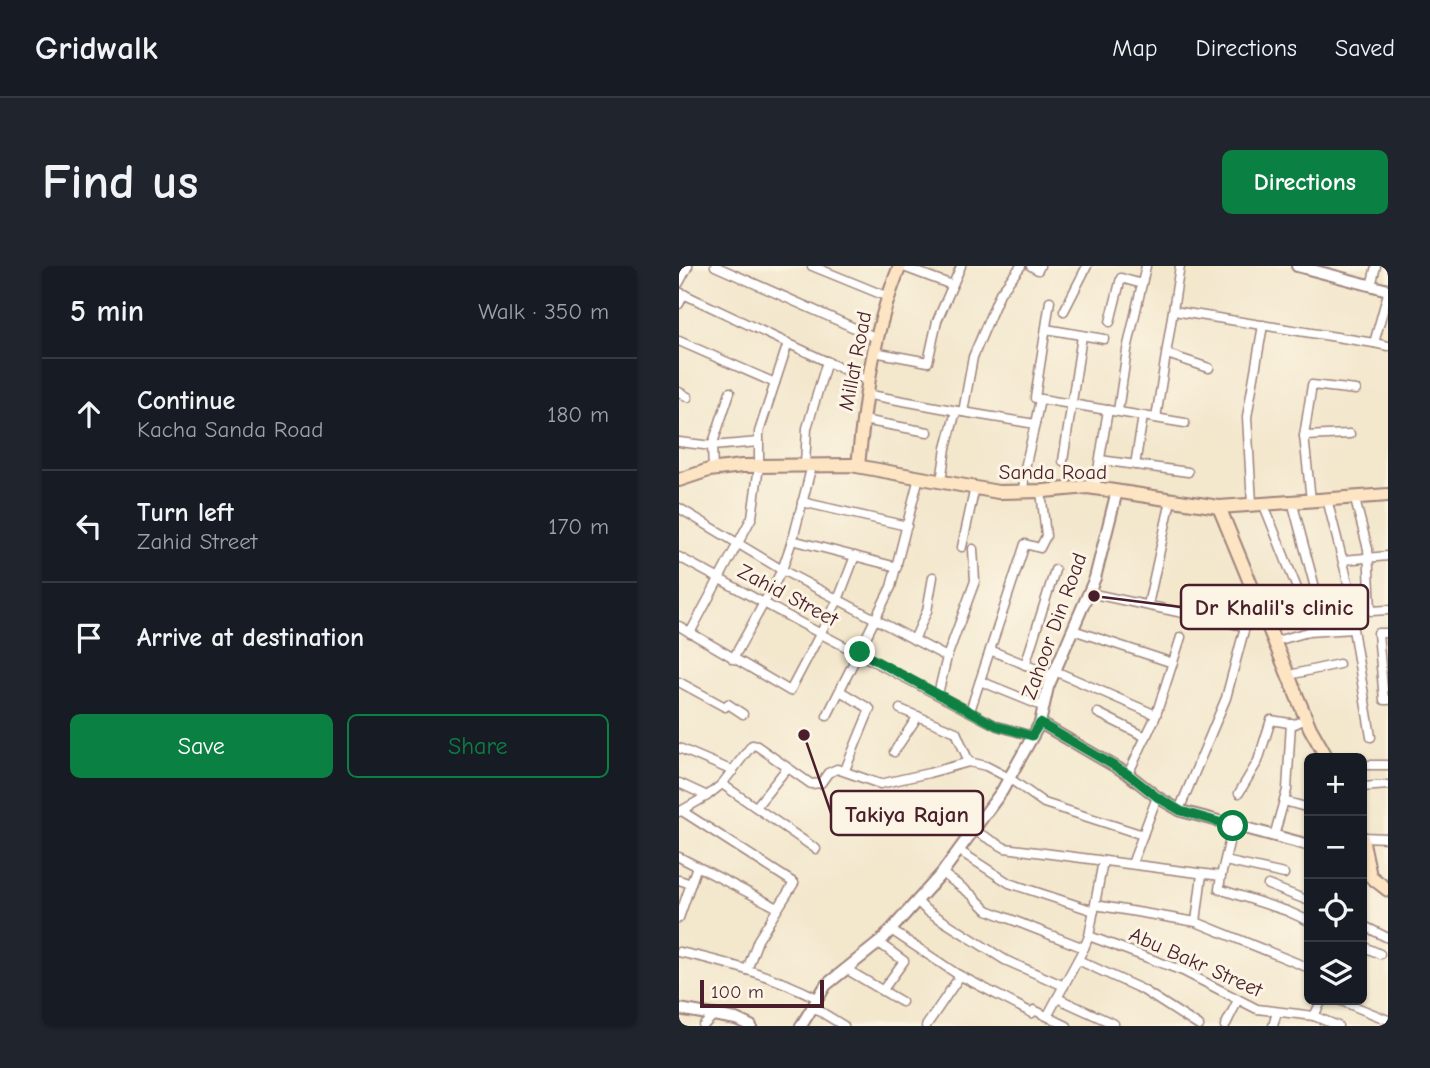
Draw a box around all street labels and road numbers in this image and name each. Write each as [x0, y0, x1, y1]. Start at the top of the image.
street label: Millat Road [834, 309, 876, 413]
street label: Sanda Road [999, 460, 1107, 484]
street label: Zahoor Din Road [1016, 550, 1092, 702]
street label: Zahid Street [734, 559, 843, 632]
street label: Abu Bakr Street [1126, 922, 1267, 1002]

